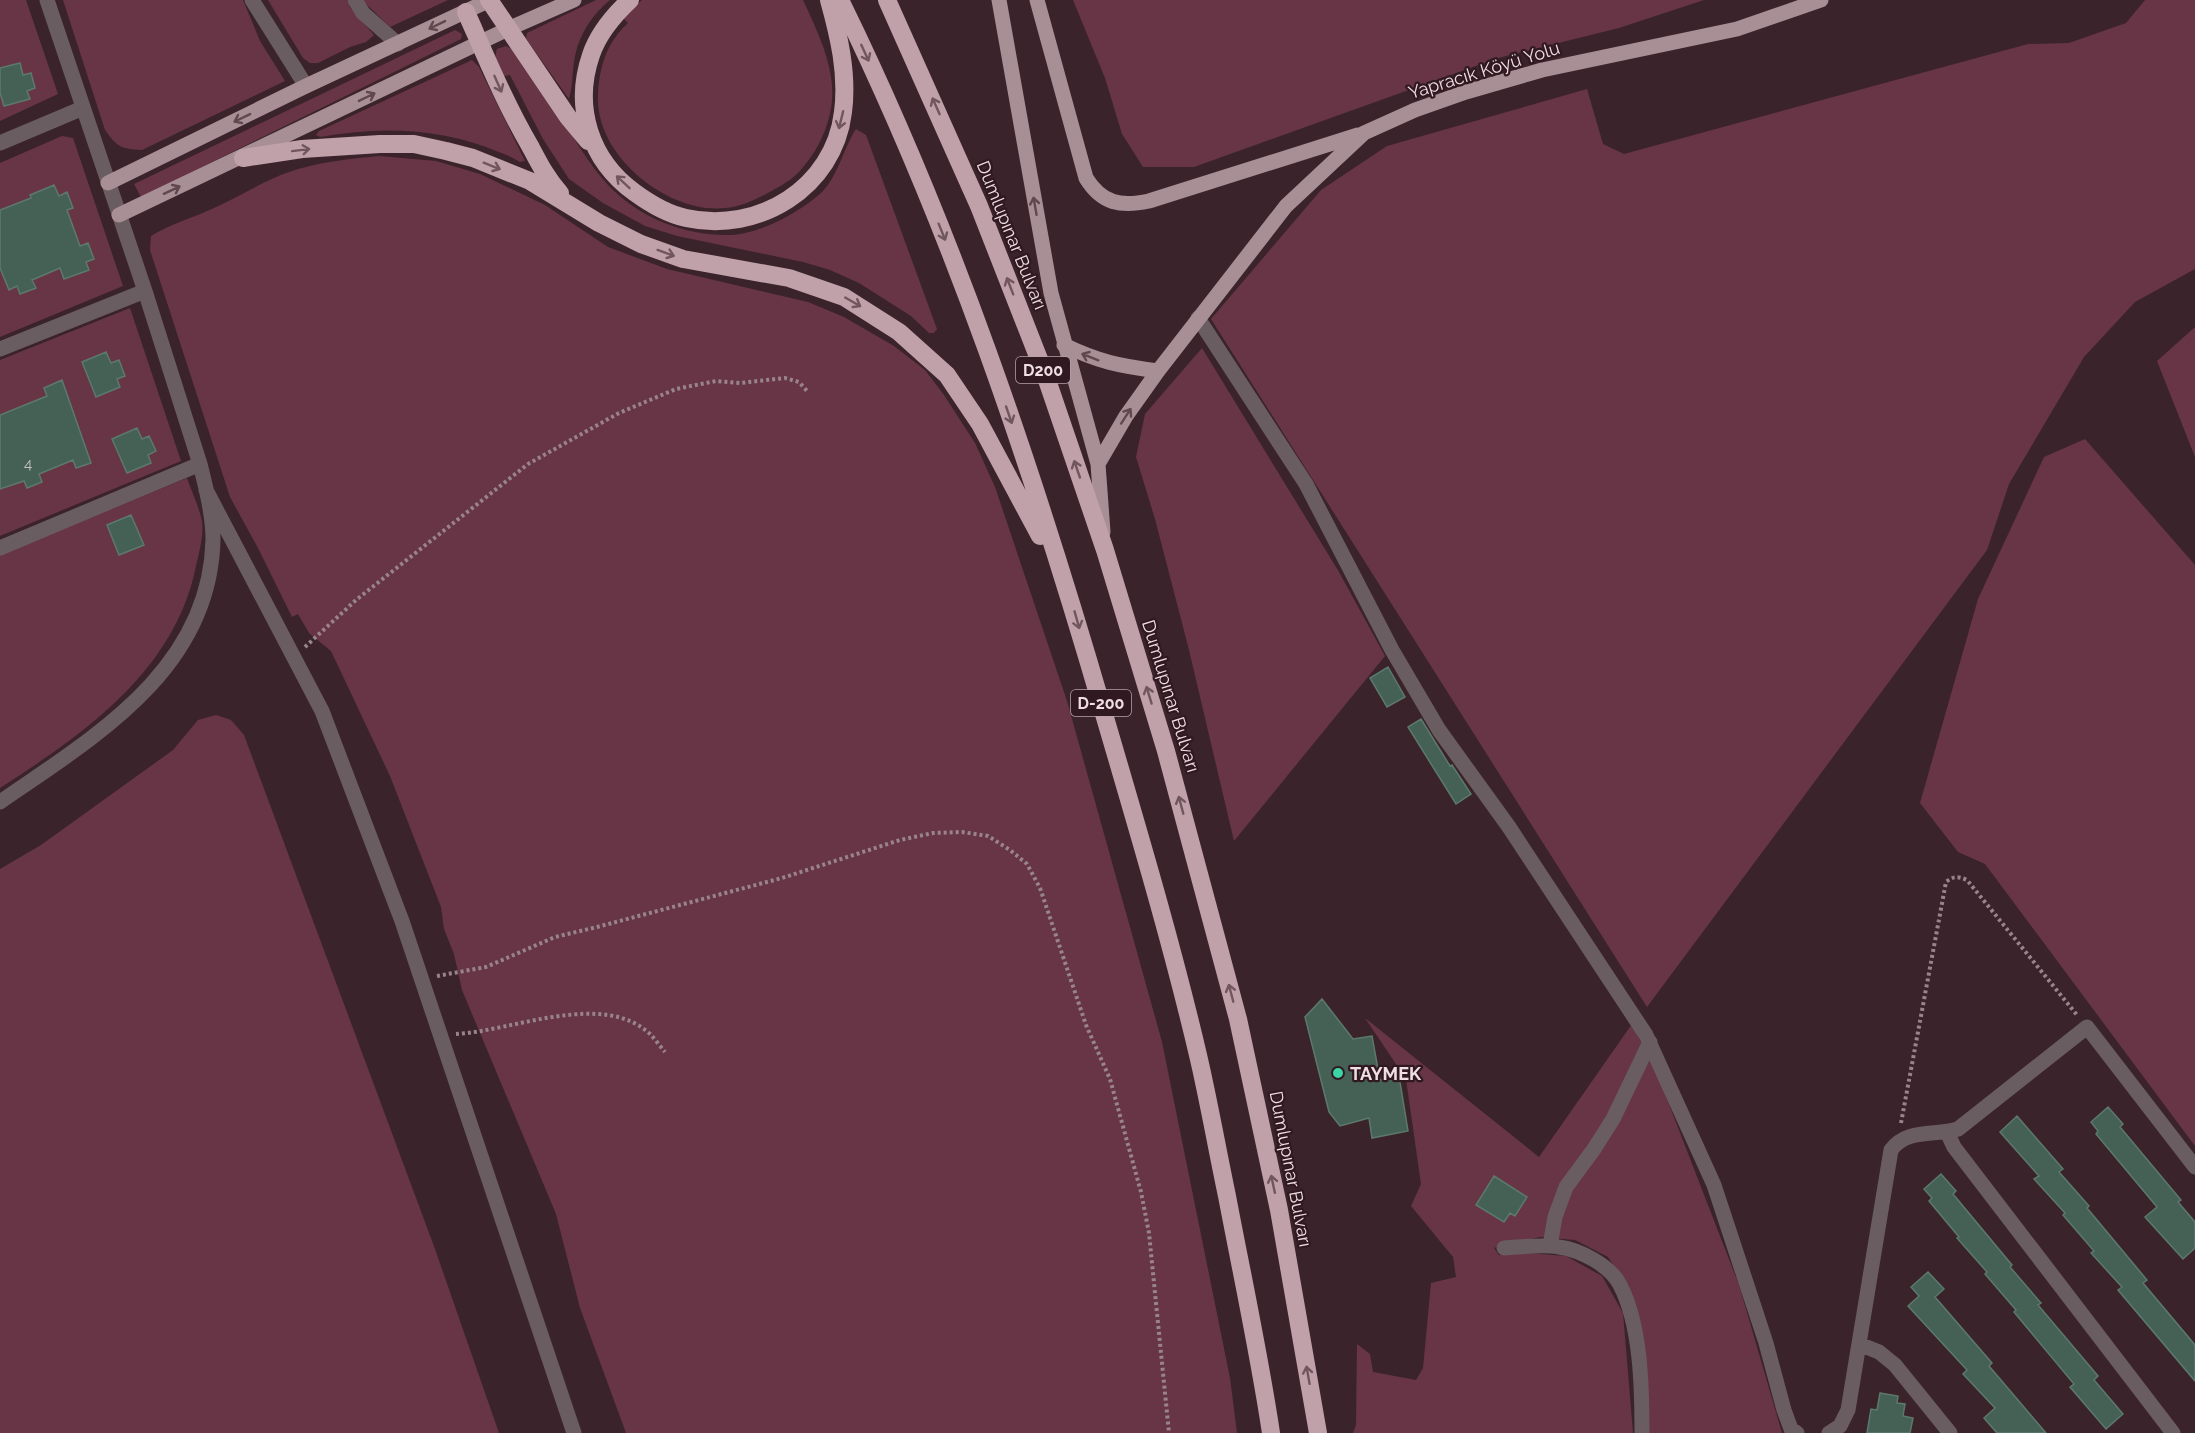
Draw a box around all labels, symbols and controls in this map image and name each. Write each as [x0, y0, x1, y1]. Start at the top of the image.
one-way arrow [428, 20, 446, 32]
street label: Yapracık Köyü Yolu [1406, 37, 1562, 103]
one-way arrow [860, 43, 872, 61]
one-way arrow [492, 75, 504, 93]
one-way arrow [358, 91, 376, 103]
one-way arrow [929, 98, 941, 116]
one-way arrow [834, 110, 846, 129]
one-way arrow [233, 112, 251, 124]
one-way arrow [290, 144, 310, 155]
street label: Dumlupınar Bulvarı [973, 158, 1051, 312]
one-way arrow [482, 161, 501, 172]
one-way arrow [616, 175, 631, 189]
one-way arrow [163, 184, 181, 196]
one-way arrow [1029, 196, 1040, 216]
one-way arrow [937, 222, 948, 241]
one-way arrow [656, 248, 675, 259]
one-way arrow [1004, 278, 1015, 296]
one-way arrow [844, 297, 861, 309]
one-way arrow [1081, 351, 1100, 362]
road number: D200 [1016, 357, 1070, 383]
one-way arrow [1004, 405, 1015, 424]
one-way arrow [1121, 408, 1133, 425]
house number: 4 [24, 455, 32, 473]
one-way arrow [1071, 460, 1082, 479]
one-way arrow [1072, 610, 1083, 629]
street label: Dumlupınar Bulvarı [1138, 617, 1204, 775]
one-way arrow [1143, 686, 1154, 705]
road number: D-200 [1071, 690, 1131, 716]
one-way arrow [1175, 796, 1186, 815]
one-way arrow [1225, 984, 1237, 1003]
place label: TAYMEK [1350, 1063, 1422, 1084]
marker: TAYMEK [1331, 1066, 1345, 1080]
street label: Dumlupınar Bulvarı [1266, 1089, 1316, 1249]
one-way arrow [1267, 1174, 1278, 1194]
one-way arrow [1303, 1366, 1314, 1386]

